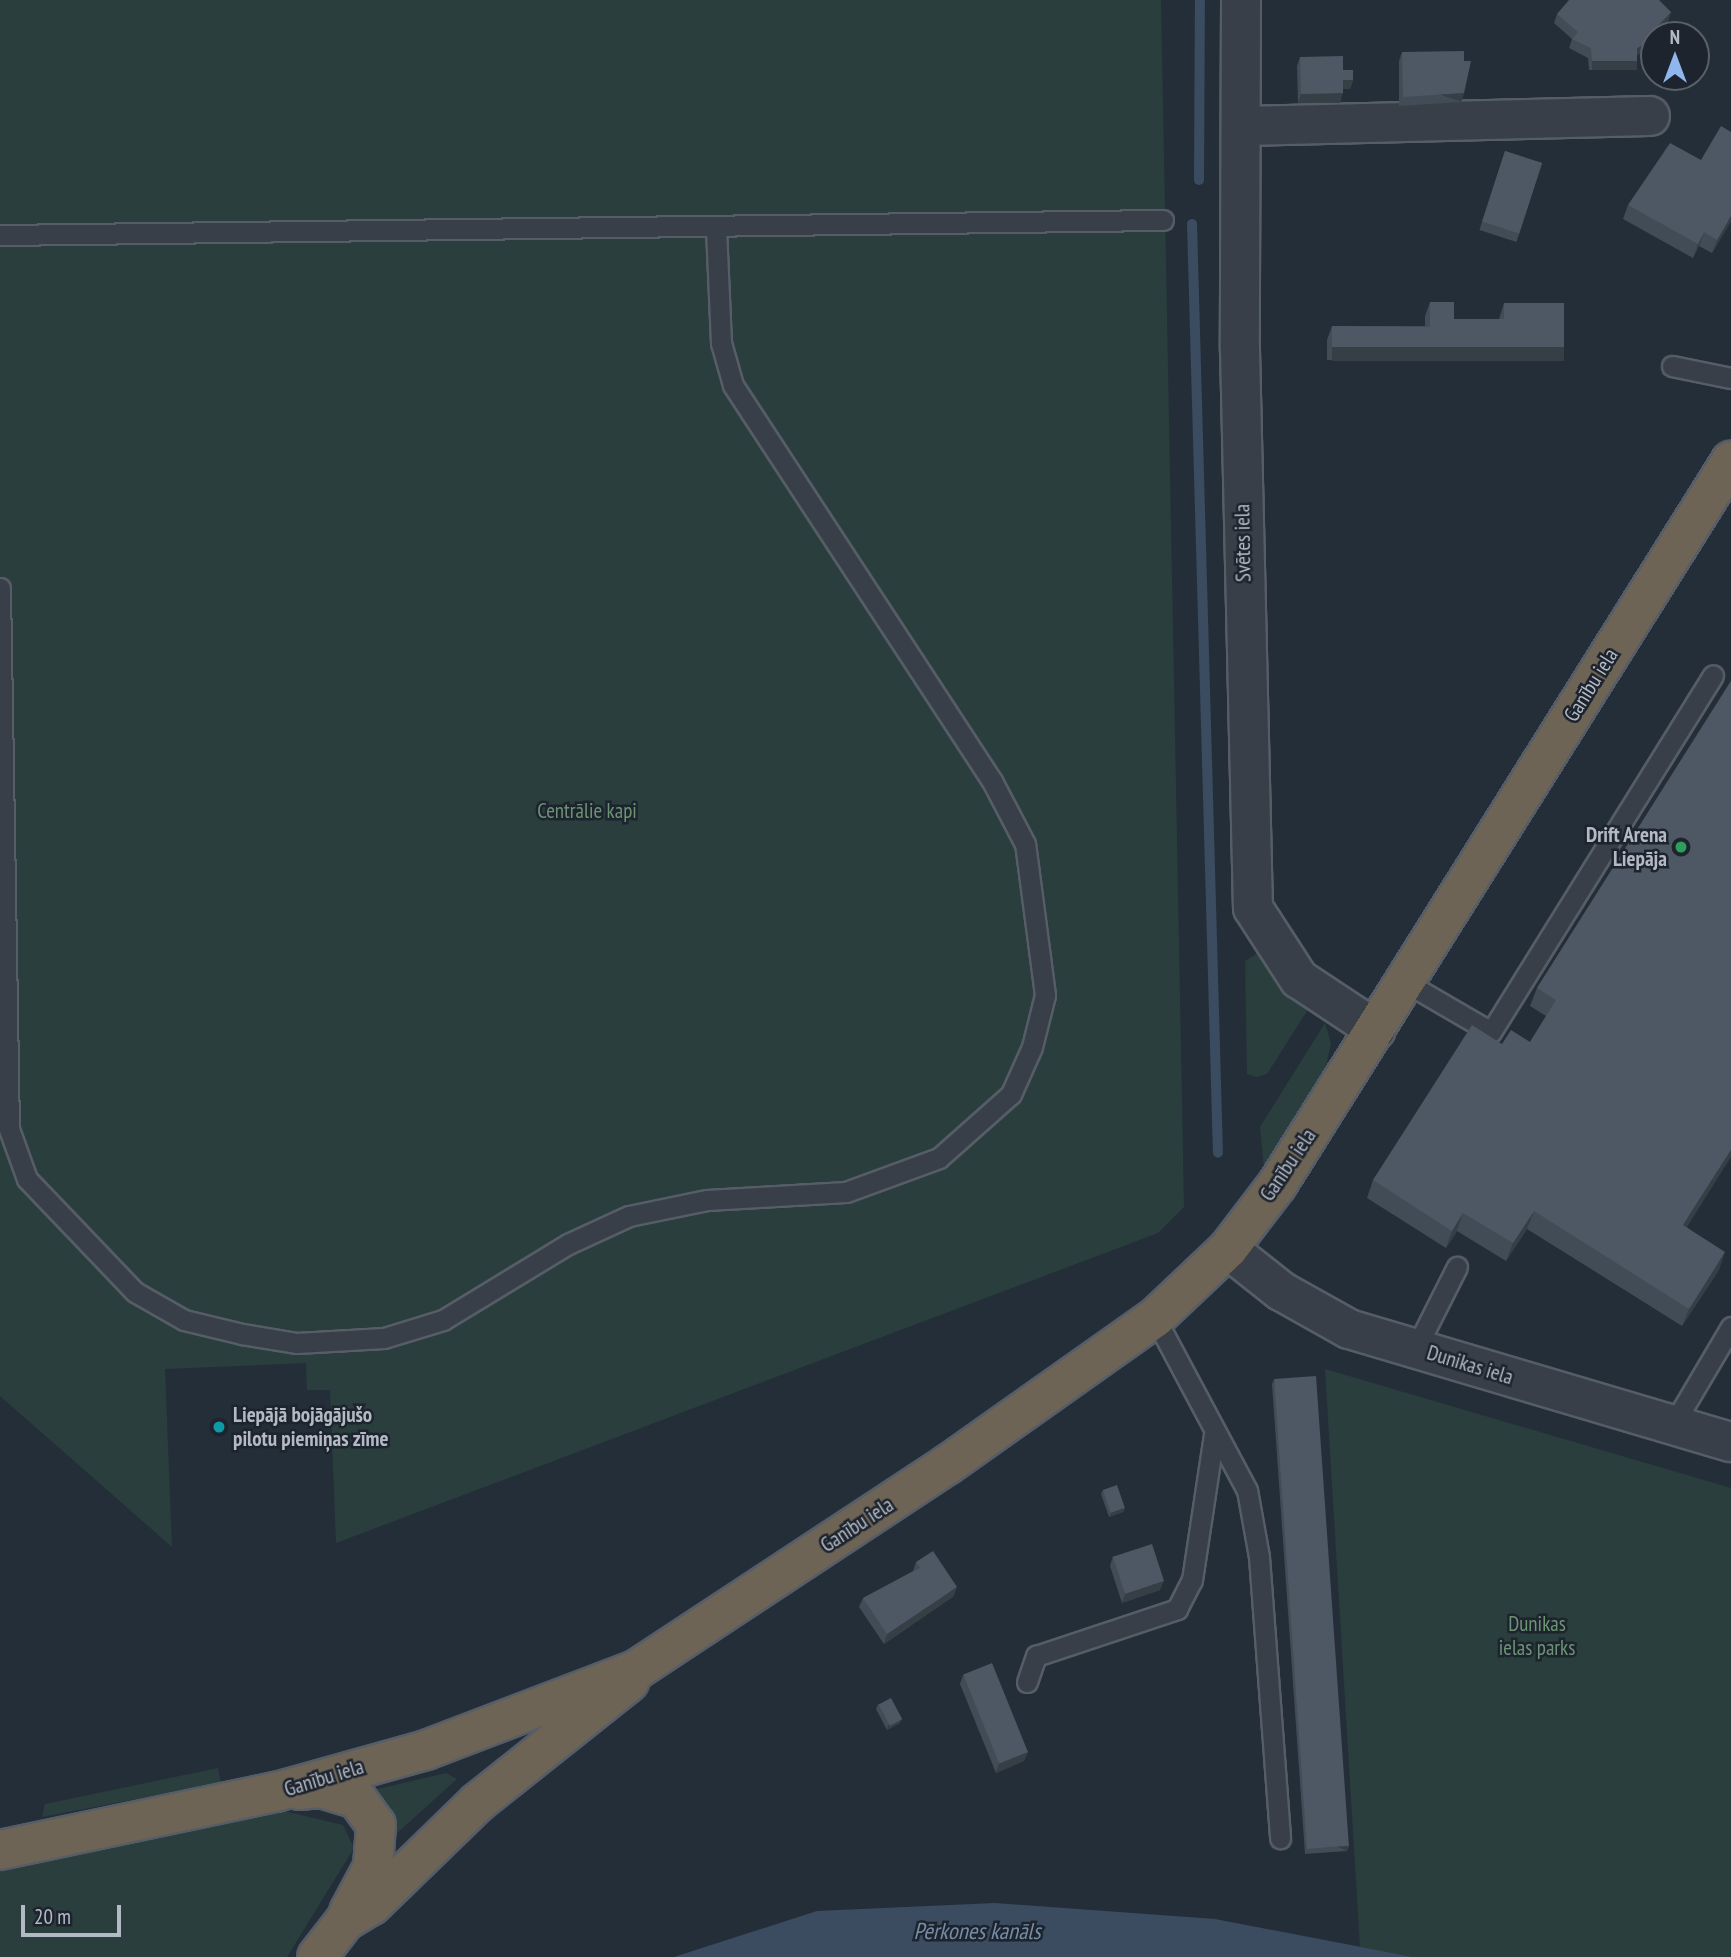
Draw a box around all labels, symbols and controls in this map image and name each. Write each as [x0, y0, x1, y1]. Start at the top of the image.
north arrow [1640, 21, 1710, 91]
text: N [1670, 25, 1680, 49]
street label: Svētes iela [1230, 504, 1256, 582]
street label: Ganību iela [1559, 644, 1623, 726]
park label: Centrālie kapi [537, 798, 637, 824]
place label: Drift Arena Liepāja [1585, 822, 1667, 872]
marker: Drift Arena Liepāja [1673, 839, 1689, 855]
street label: Ganību iela [1255, 1124, 1321, 1206]
street label: Dunikas iela [1424, 1340, 1516, 1390]
place label: Liepājā bojāgājušo pilotu piemiņas zīme [233, 1402, 388, 1452]
marker: Liepājā bojāgājušo pilotu piemiņas zīme [211, 1419, 227, 1435]
street label: Ganību iela [816, 1492, 898, 1558]
park label: Dunikas ielas parks [1499, 1611, 1575, 1661]
street label: Ganību iela [281, 1754, 367, 1802]
scale bar [24, 1890, 124, 1934]
text: 20 m [34, 1903, 71, 1930]
water label: Pērkones kanāls [914, 1917, 1040, 1945]

